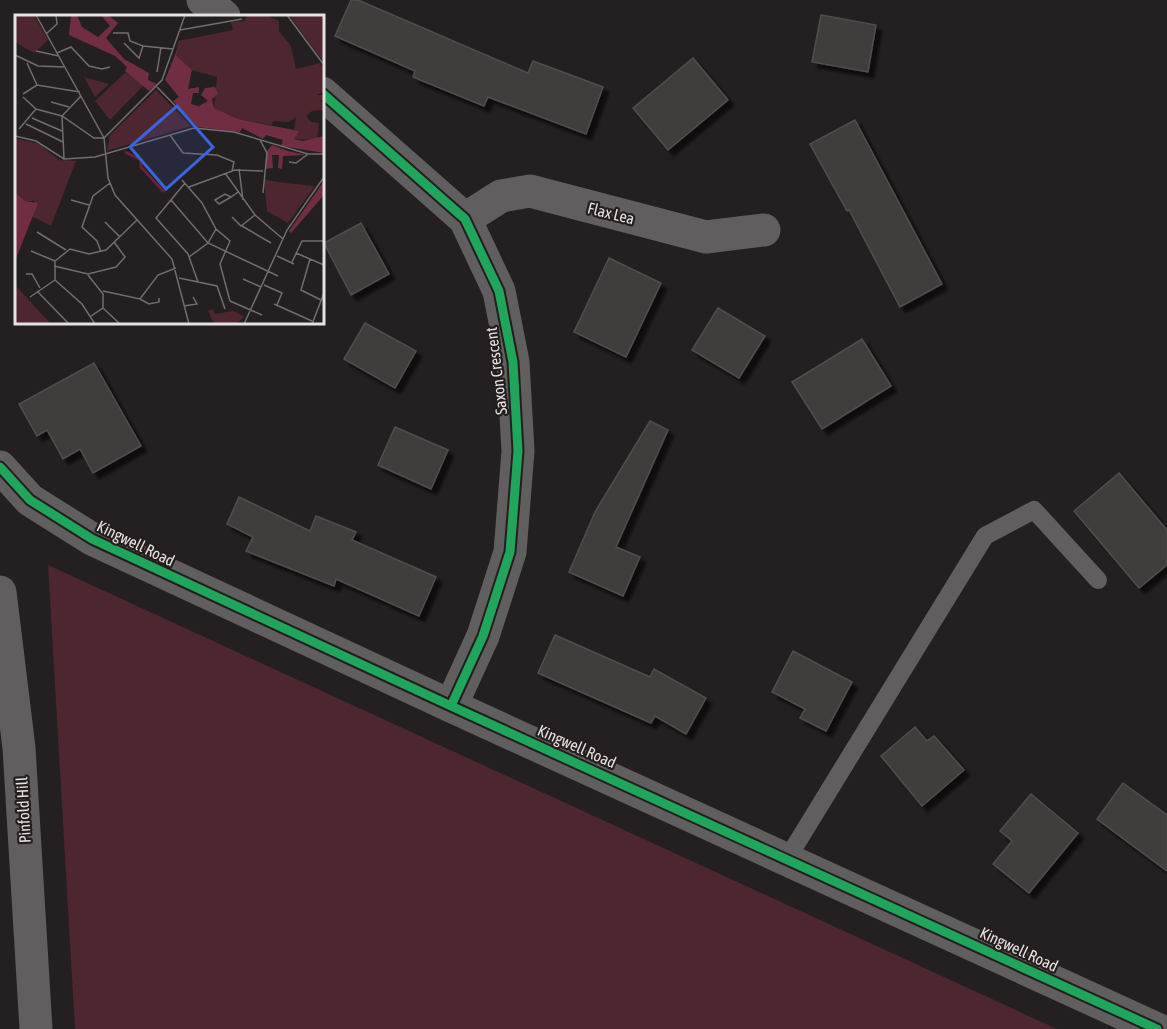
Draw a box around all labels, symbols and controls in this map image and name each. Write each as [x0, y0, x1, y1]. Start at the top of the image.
inset map [15, 15, 324, 324]
street label: Flax Lea [586, 198, 636, 228]
street label: Saxon Crescent [482, 326, 510, 416]
street label: Kingwell Road [94, 516, 178, 570]
street label: Kingwell Road [535, 721, 619, 772]
street label: Pinfold Hill [12, 776, 34, 844]
street label: Kingwell Road [977, 923, 1061, 976]

